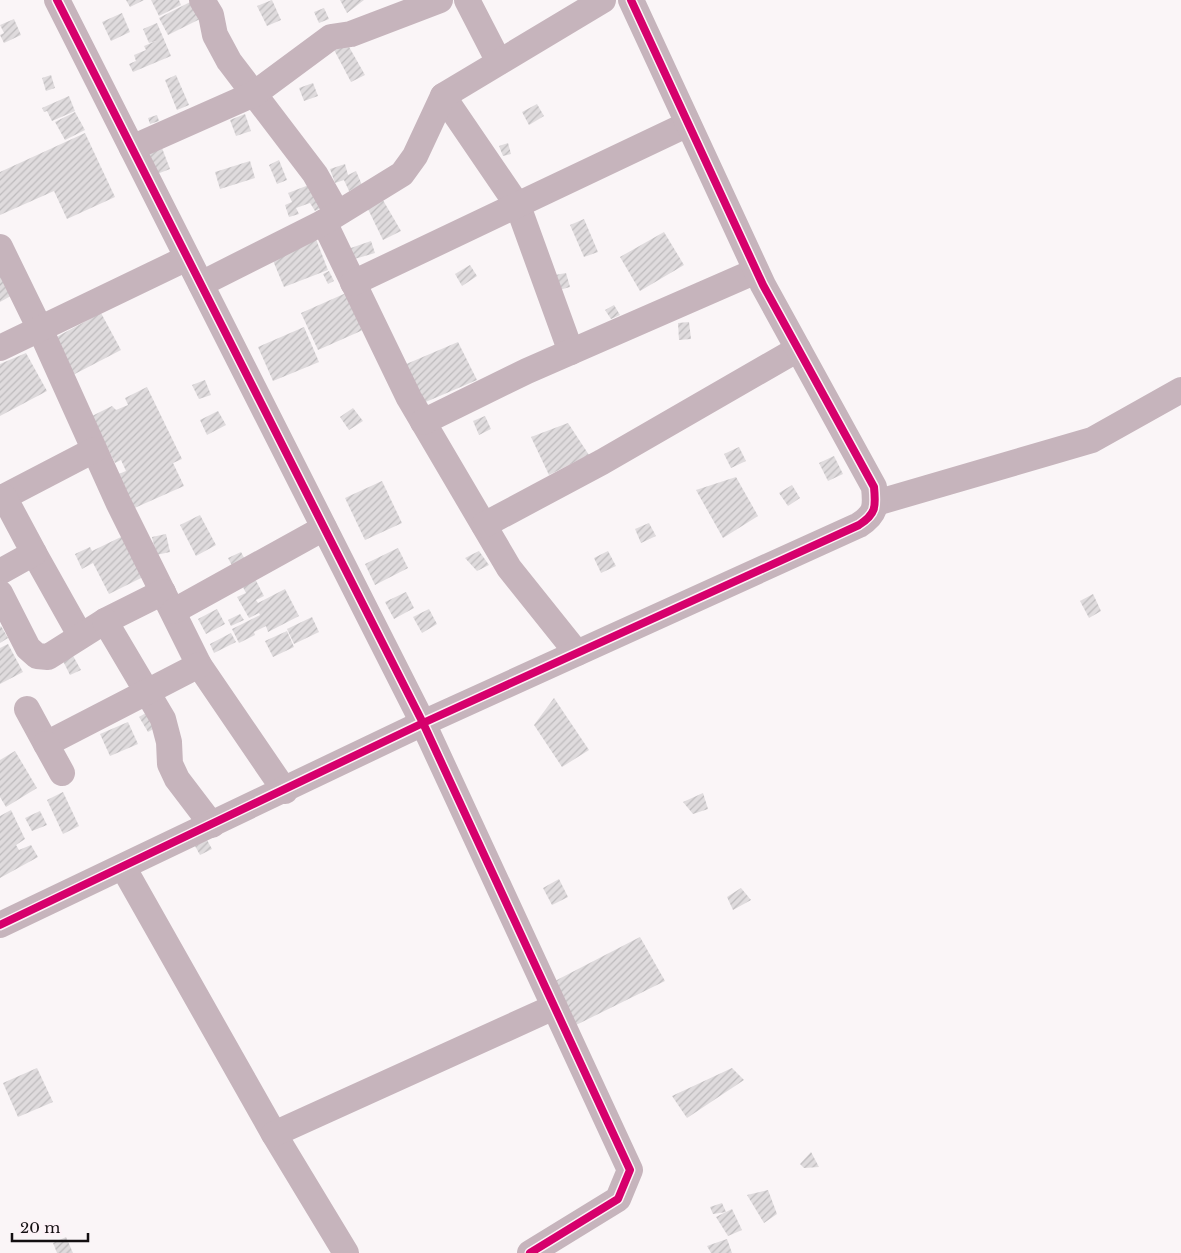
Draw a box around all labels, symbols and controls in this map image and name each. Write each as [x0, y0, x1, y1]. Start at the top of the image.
scale bar [12, 1210, 89, 1242]
text: 20 m [20, 1218, 60, 1237]

